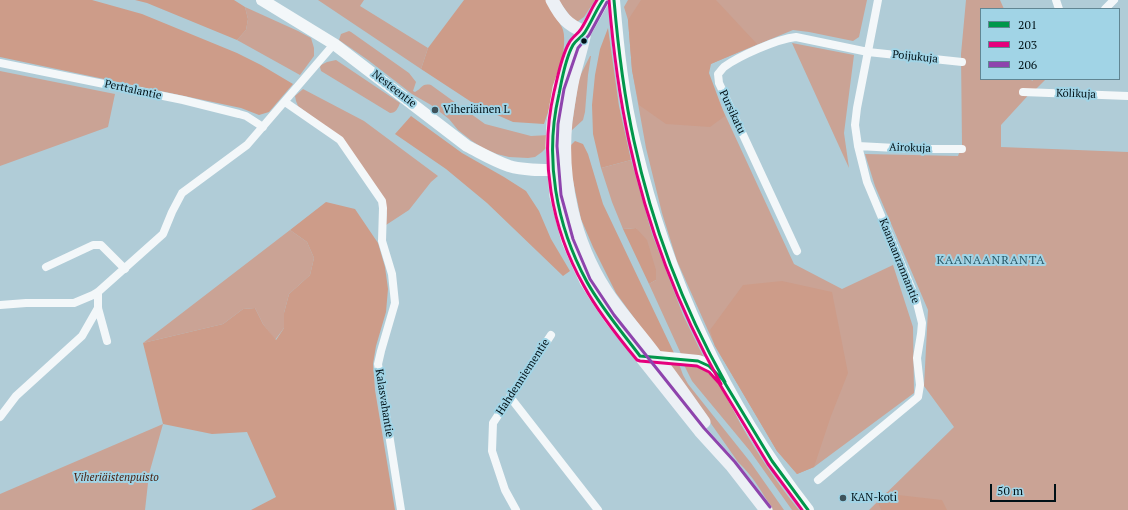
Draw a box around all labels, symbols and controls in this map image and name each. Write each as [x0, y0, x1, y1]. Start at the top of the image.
legend [980, 8, 1120, 80]
text: 201 [1018, 17, 1037, 32]
unlabelled marker [579, 36, 589, 46]
text: 203 [1018, 37, 1037, 52]
street label: Poijukuja [892, 48, 938, 66]
text: 206 [1018, 57, 1037, 72]
street label: Nesteentie [369, 67, 419, 111]
street label: Perttalantie [103, 78, 163, 102]
street label: Kölikuja [1056, 87, 1096, 101]
street label: Pursikatu [716, 88, 748, 136]
place label: Viheriäinen L [443, 103, 510, 117]
marker: Viheriäinen L [430, 105, 440, 115]
street label: Airokuja [889, 141, 931, 155]
street label: Kaanaanrannantie [876, 217, 922, 305]
district label: KAANAANRANTA [936, 254, 1046, 268]
street label: Hahdenniementie [493, 336, 553, 418]
street label: Kalasvahantie [372, 368, 396, 438]
park label: Viheriäistenpuisto [73, 471, 159, 485]
scale bar [992, 476, 1058, 502]
text: 50 m [997, 483, 1023, 498]
place label: KAN-koti [851, 491, 897, 505]
marker: KAN-koti [838, 493, 848, 503]

